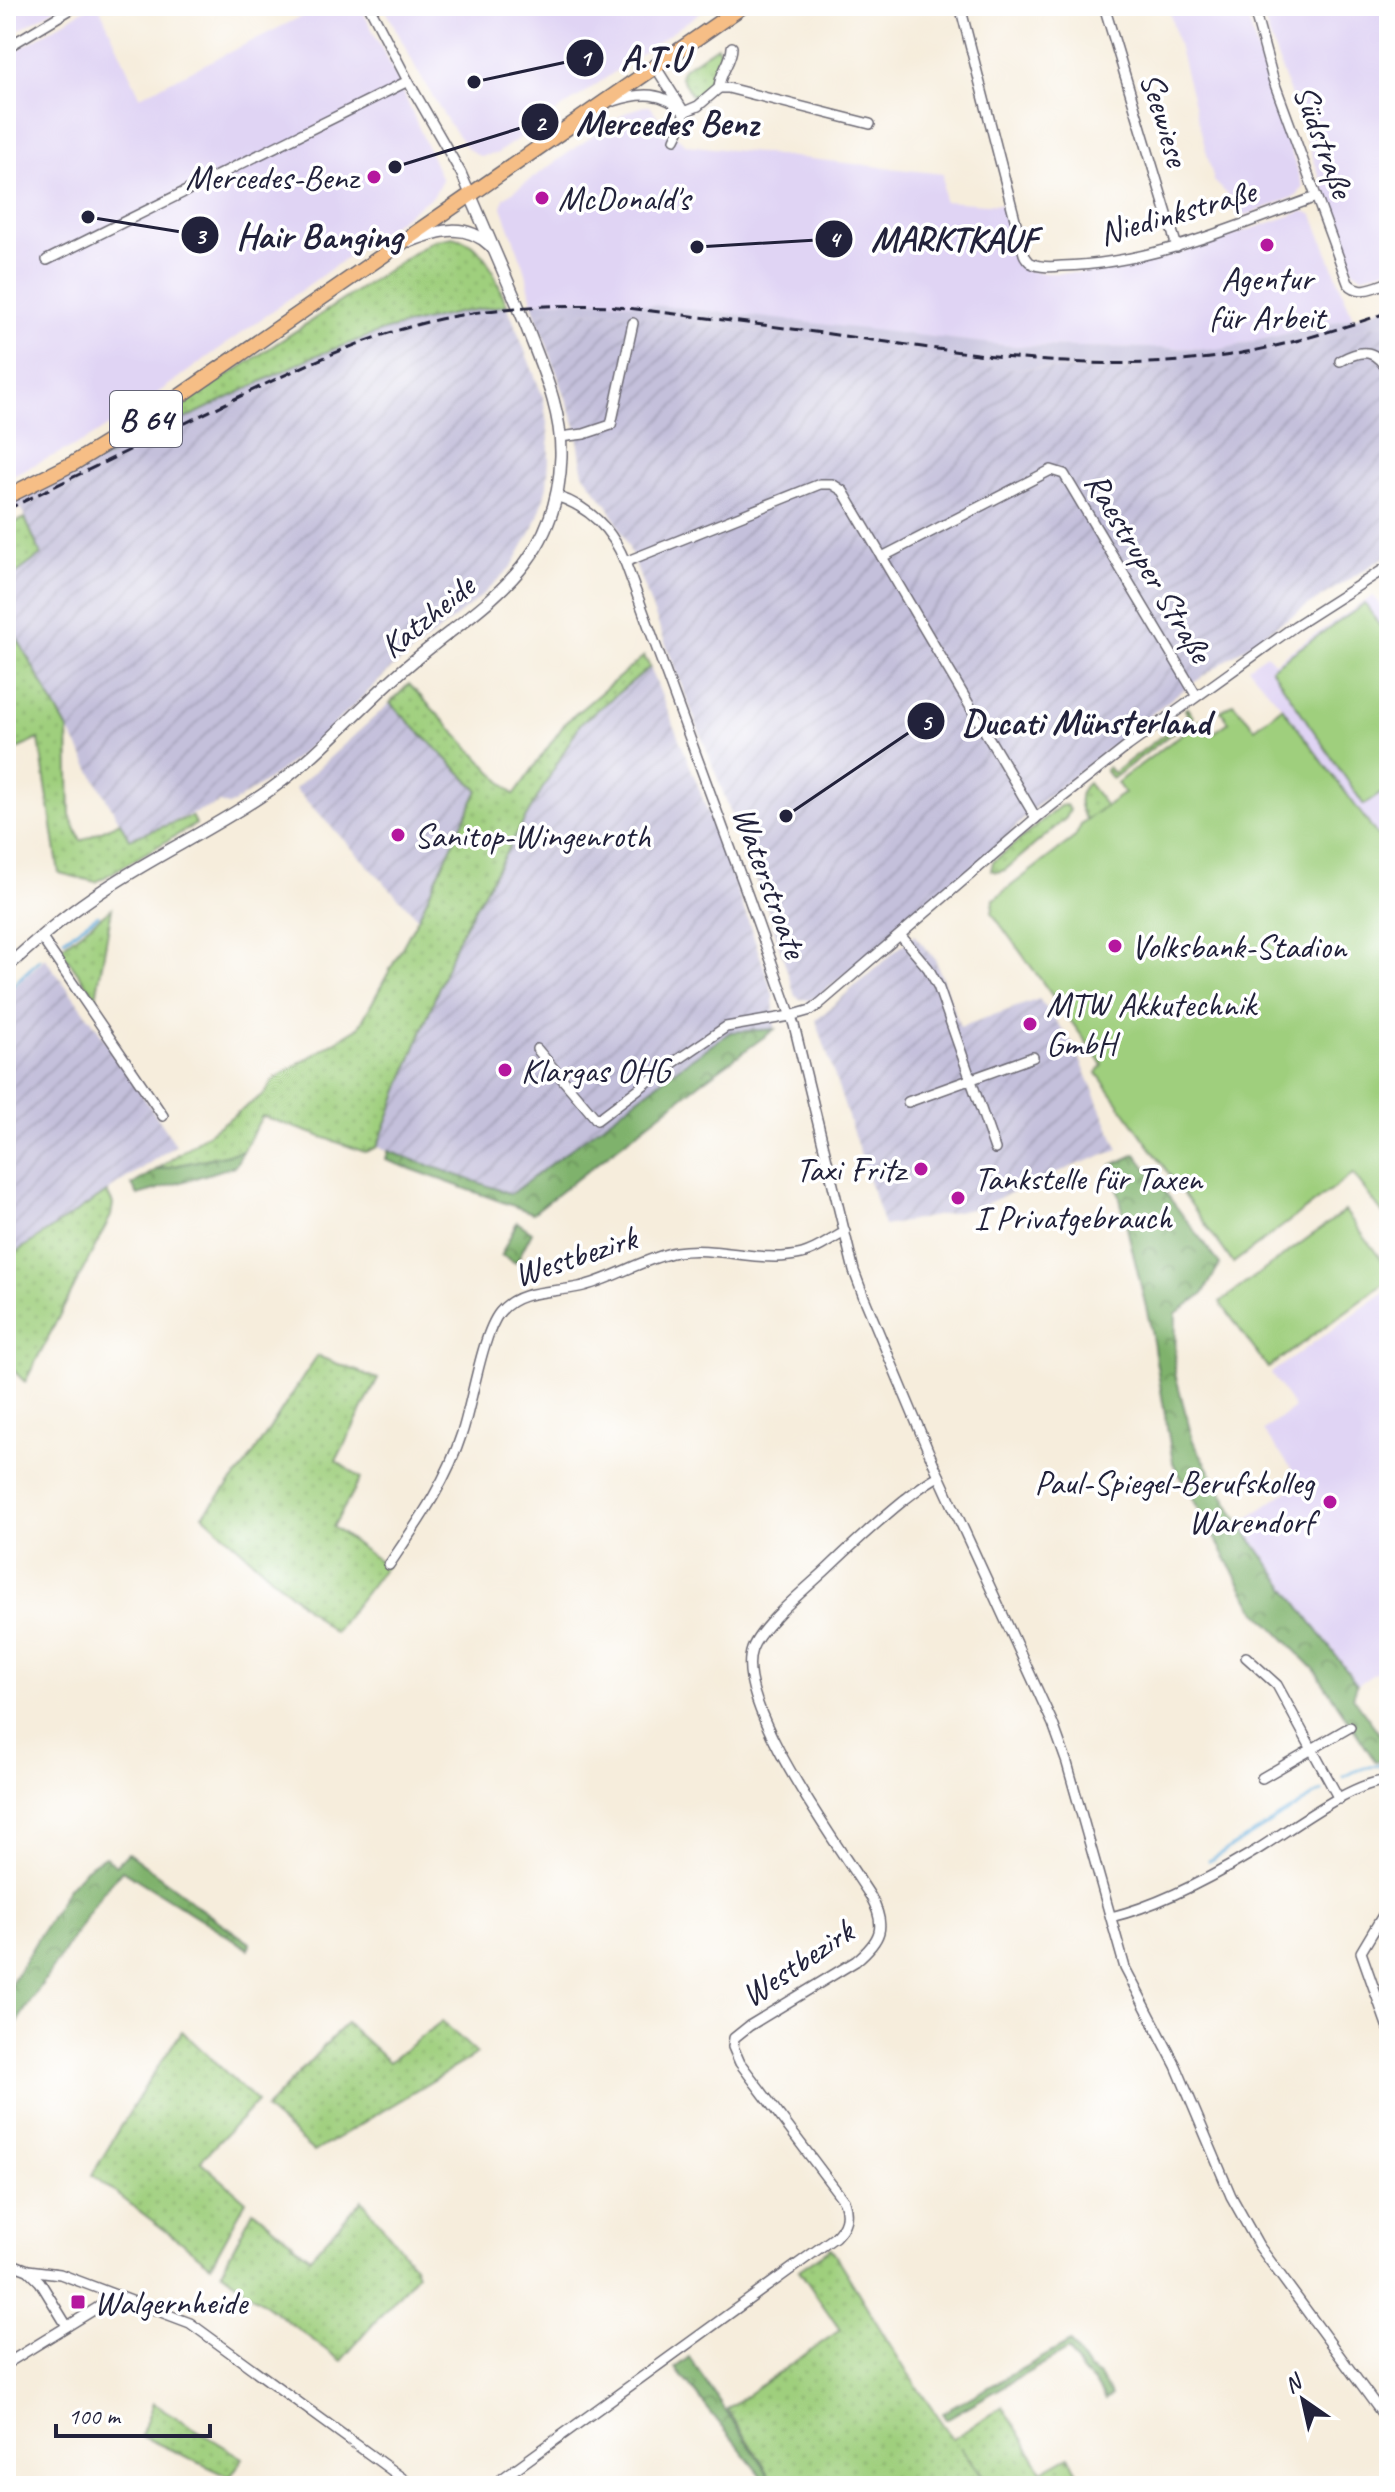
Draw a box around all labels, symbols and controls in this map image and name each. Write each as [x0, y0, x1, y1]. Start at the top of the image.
callout: A.T.U [565, 28, 704, 88]
text: A.T.U [621, 35, 695, 81]
text: 1 [580, 43, 594, 73]
street label: Seewiese [1130, 67, 1200, 173]
street label: Südstraße [1284, 79, 1365, 206]
callout: Mercedes Benz [520, 92, 775, 152]
text: Mercedes Benz [576, 100, 761, 146]
text: 2 [535, 108, 548, 138]
place label: Mercedes-Benz [185, 156, 361, 199]
marker: Mercedes-Benz [365, 168, 383, 186]
street label: Niedinkstraße [1094, 168, 1263, 255]
place label: McDonald's [558, 177, 693, 220]
marker: McDonald's [533, 189, 551, 207]
callout: Hair Banging [180, 205, 419, 265]
callout: MARKTKAUF [814, 209, 1053, 269]
text: Hair Banging [236, 213, 406, 259]
text: MARKTKAUF [871, 216, 1043, 262]
text: 3 [195, 221, 208, 251]
text: 4 [829, 224, 843, 254]
marker: Agentur für Arbeit [1258, 236, 1276, 254]
place label: Agentur für Arbeit [1209, 257, 1329, 339]
road number: B 64 [110, 391, 182, 447]
street label: Raestruper Straße [1075, 464, 1224, 672]
street label: Katzheide [371, 563, 485, 667]
callout: Ducati Münsterland [906, 691, 1226, 751]
text: Ducati Münsterland [962, 699, 1215, 745]
text: 5 [921, 707, 934, 737]
street label: Waterstroate [723, 800, 818, 965]
place label: Sanitop-Wingenroth [414, 814, 651, 857]
marker: Sanitop-Wingenroth [389, 826, 407, 844]
place label: Volksbank-Stadion [1131, 925, 1348, 968]
marker: Volksbank-Stadion [1106, 937, 1124, 955]
place label: MTW Akkutechnik GmbH [1046, 983, 1258, 1065]
marker: MTW Akkutechnik GmbH [1021, 1015, 1039, 1033]
place label: Klargas OHG [521, 1049, 673, 1092]
marker: Klargas OHG [496, 1061, 514, 1079]
place label: Taxi Fritz [796, 1148, 908, 1191]
place label: Tankstelle für Taxen I Privatgebrauch [974, 1157, 1204, 1239]
marker: Taxi Fritz [912, 1160, 930, 1178]
marker: Tankstelle für Taxen I Privatgebrauch [949, 1189, 967, 1207]
street label: Westbezirk [508, 1215, 644, 1296]
place label: Paul-Spiegel-Berufskolleg Warendorf [1035, 1461, 1321, 1543]
marker: Paul-Spiegel-Berufskolleg Warendorf [1321, 1493, 1339, 1511]
street label: Westbezirk [733, 1908, 864, 2016]
place label: Walgernheide [94, 2281, 249, 2324]
marker: Walgernheide [69, 2293, 87, 2311]
north arrow [1263, 2360, 1343, 2440]
text: N [1279, 2367, 1309, 2400]
scale bar [56, 2388, 210, 2438]
text: 100 m [68, 2401, 122, 2431]

